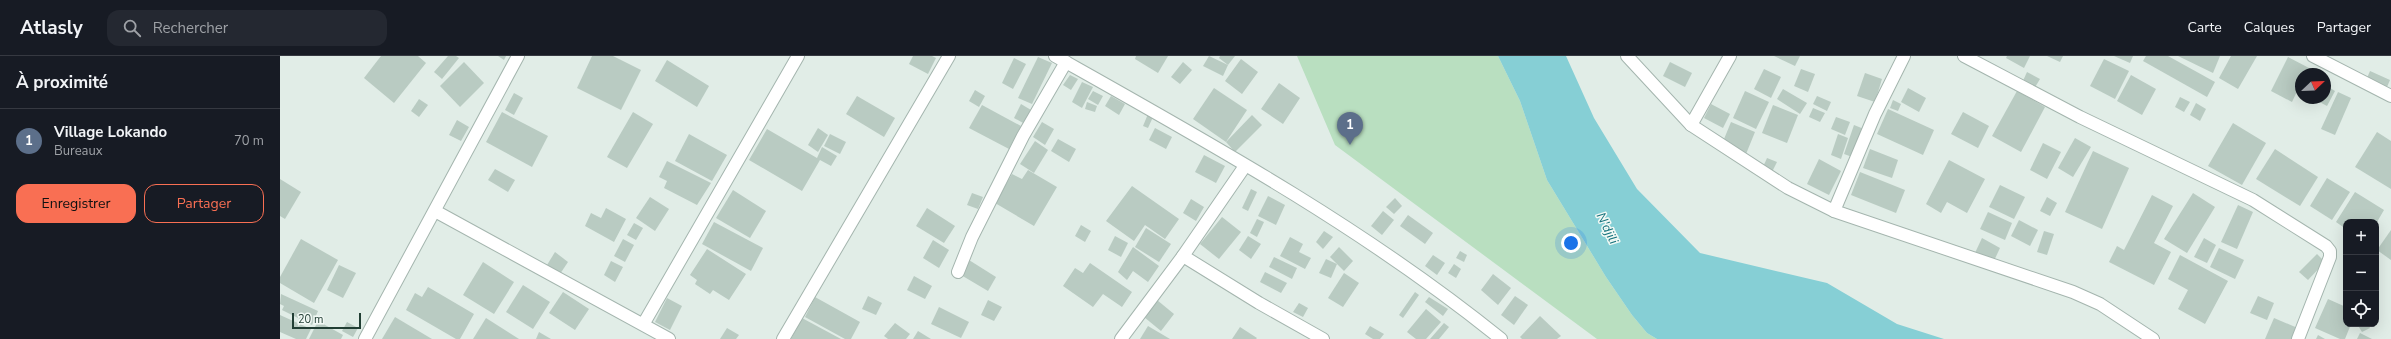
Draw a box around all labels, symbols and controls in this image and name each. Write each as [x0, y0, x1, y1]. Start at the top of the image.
search box [107, 10, 387, 46]
text: Atlasly [20, 15, 83, 41]
icon: search [121, 17, 143, 39]
text: Rechercher [153, 18, 228, 38]
text: Carte [2188, 18, 2222, 37]
text: Calques [2244, 18, 2295, 37]
text: Partager [2317, 18, 2371, 37]
north arrow [2295, 68, 2331, 104]
text: À proximité [16, 71, 108, 94]
pin: 1 [1337, 112, 1363, 145]
text: Village Lokando [54, 122, 167, 142]
text: 1 [25, 132, 33, 150]
text: 70 m [234, 132, 264, 150]
text: Bureaux [54, 142, 103, 160]
button: Enregistrer [16, 184, 136, 223]
button: Partager [144, 184, 264, 223]
water label: N'djili [1592, 210, 1623, 248]
map controls [2343, 219, 2379, 327]
button: + [2343, 219, 2379, 255]
your location [1561, 233, 1581, 253]
button: − [2343, 255, 2379, 291]
button: locate [2343, 291, 2379, 327]
scale bar [292, 311, 361, 330]
text: 20 m [298, 312, 323, 327]

